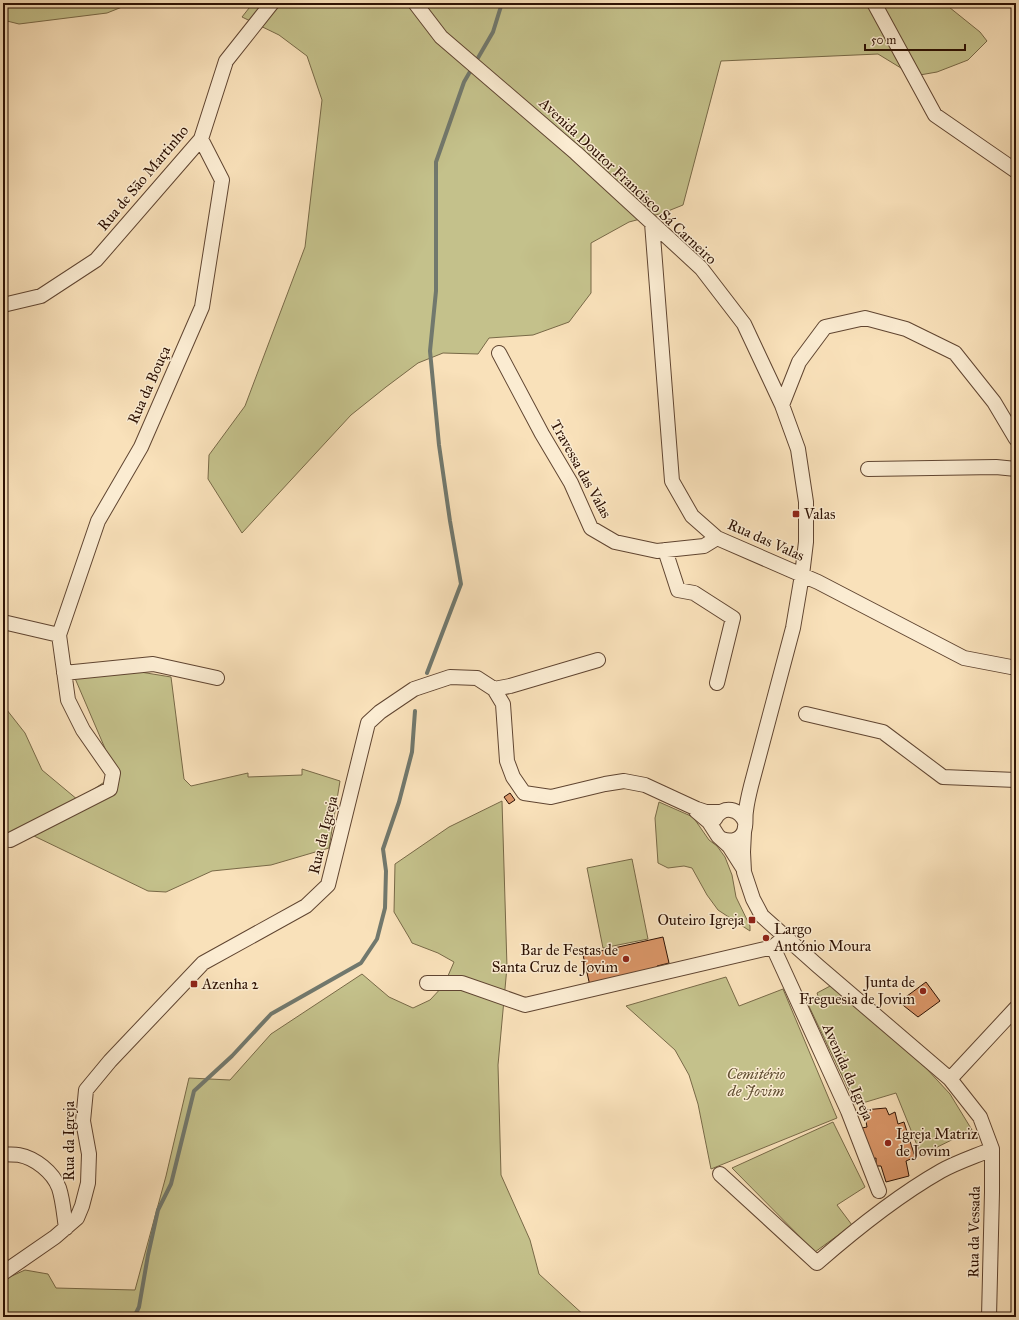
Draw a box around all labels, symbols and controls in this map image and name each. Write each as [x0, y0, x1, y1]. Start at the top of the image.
scale bar [865, 26, 965, 52]
text: 50 m [871, 33, 896, 47]
street label: Avenida Doutor Francisco Sá Carneiro [535, 93, 721, 268]
street label: Rua de São Martinho [94, 121, 192, 234]
street label: Rua da Bouça [124, 343, 174, 427]
street label: Travessa das Valas [547, 417, 615, 521]
place label: Valas [803, 505, 835, 523]
marker: Valas [791, 509, 801, 519]
street label: Rua das Valas [725, 515, 807, 565]
street label: Rua da Igreja [305, 793, 342, 876]
place label: Outeiro Igreja [657, 911, 745, 929]
marker: Outeiro Igreja [747, 915, 757, 925]
place label: Largo António Moura [773, 920, 872, 955]
marker: Largo António Moura [761, 933, 771, 943]
place label: Bar de Festas de Santa Cruz de Jovim [492, 941, 618, 977]
marker: Bar de Festas de Santa Cruz de Jovim [621, 954, 631, 964]
place label: Junta de Freguesia de Jovim [799, 973, 915, 1009]
place label: Azenha 2 [201, 975, 259, 993]
marker: Azenha 2 [189, 979, 199, 989]
marker: Junta de Freguesia de Jovim [918, 986, 928, 996]
street label: Avenida da Igreja [818, 1020, 878, 1124]
park label: Cemitério de Jovim [727, 1065, 786, 1100]
street label: Rua da Igreja [60, 1100, 78, 1181]
place label: Igreja Matriz de Jovim [896, 1125, 978, 1161]
marker: Igreja Matriz de Jovim [883, 1138, 893, 1148]
street label: Rua da Vessada [964, 1185, 984, 1278]

